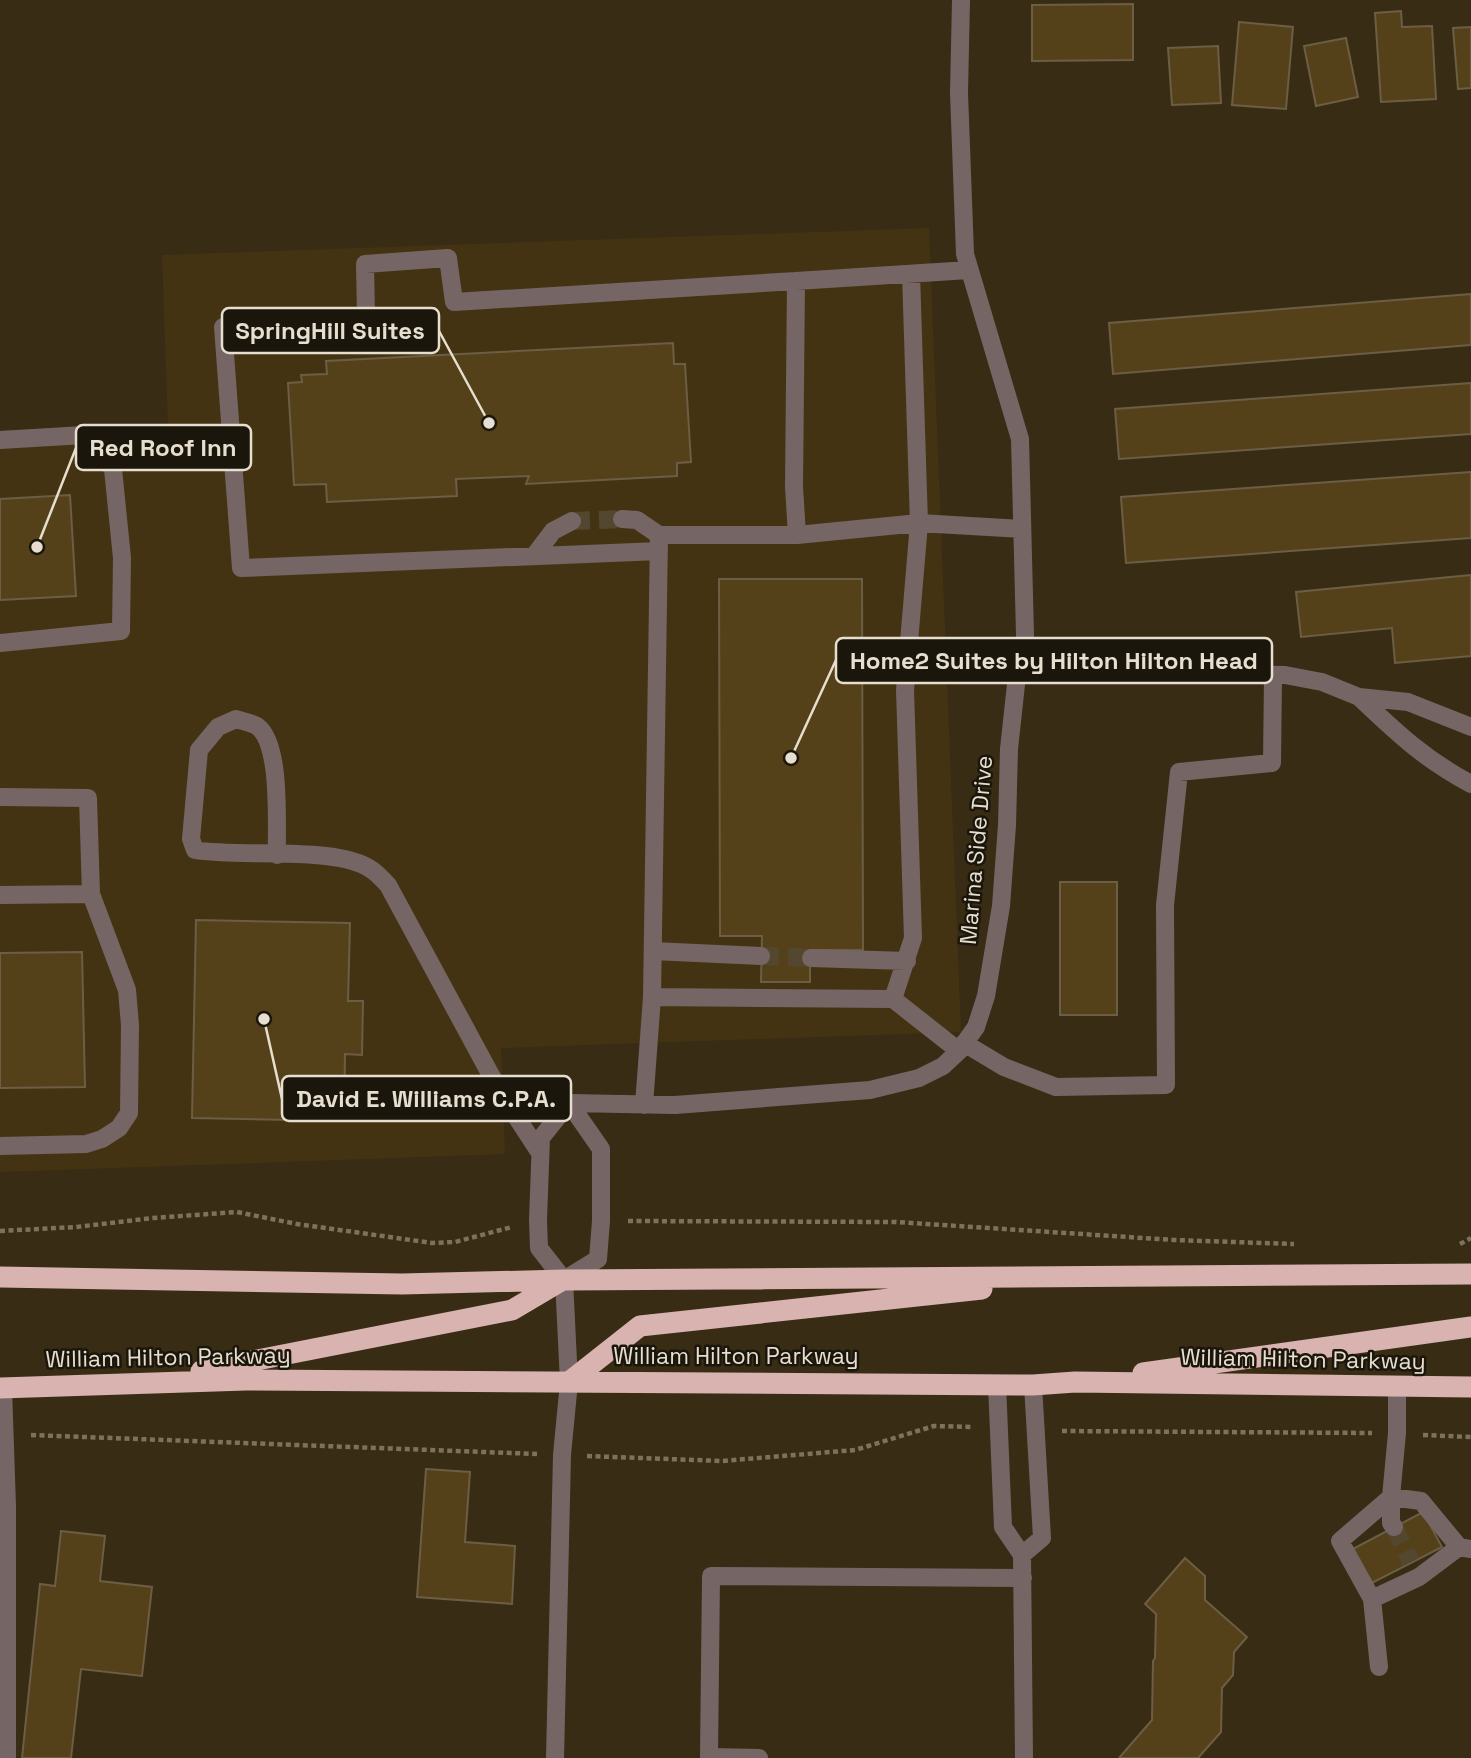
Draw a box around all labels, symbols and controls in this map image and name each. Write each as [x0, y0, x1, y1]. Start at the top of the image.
callout: SpringHill Suites [222, 308, 439, 353]
text: SpringHill Suites [235, 315, 425, 346]
callout: Red Roof Inn [76, 425, 251, 470]
text: Red Roof Inn [89, 432, 237, 463]
callout: Home2 Suites by Hilton Hilton Head [836, 638, 1272, 683]
text: Home2 Suites by Hilton Hilton Head [850, 645, 1258, 676]
street label: Marina Side Drive [953, 754, 999, 946]
callout: David E. Williams C.P.A. [282, 1076, 571, 1121]
text: David E. Williams C.P.A. [296, 1083, 556, 1114]
street label: William Hilton Parkway [45, 1340, 291, 1374]
street label: William Hilton Parkway [613, 1341, 859, 1371]
street label: William Hilton Parkway [1180, 1342, 1426, 1376]

